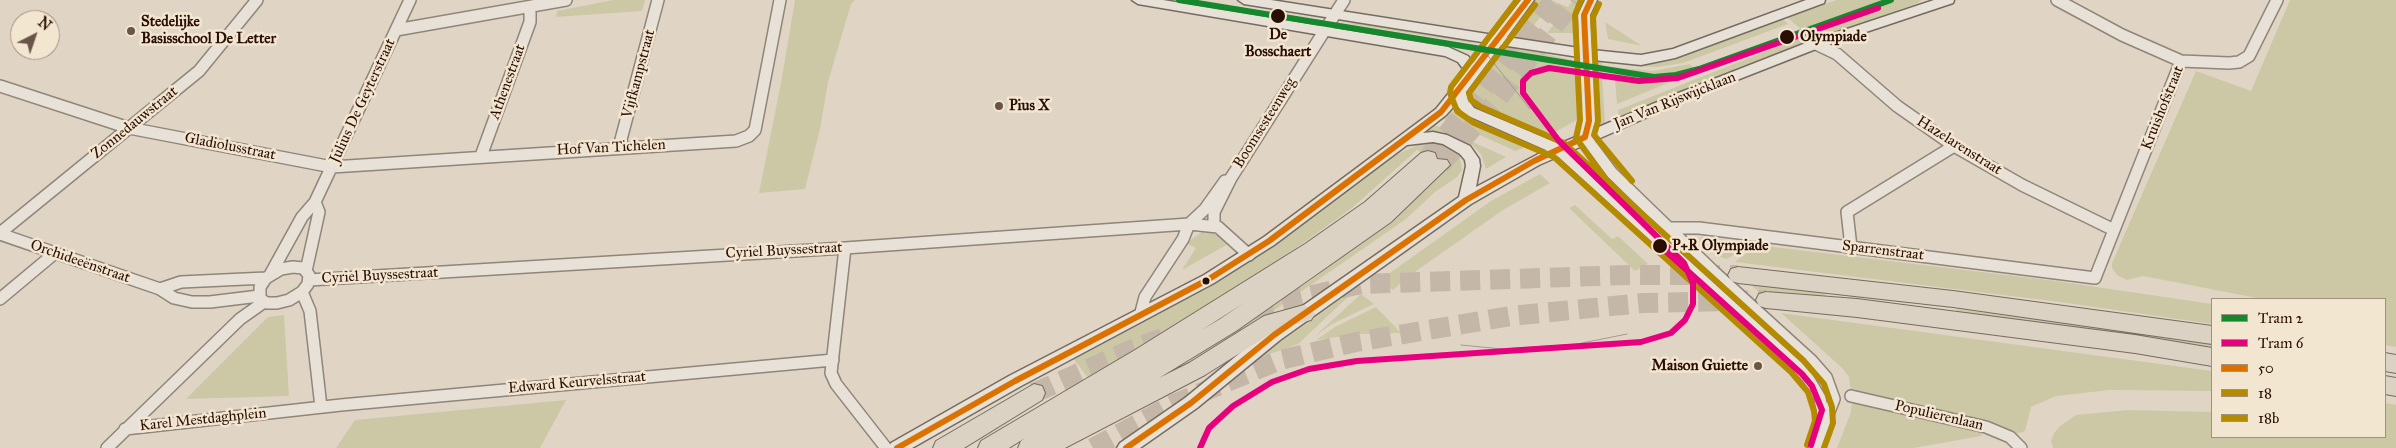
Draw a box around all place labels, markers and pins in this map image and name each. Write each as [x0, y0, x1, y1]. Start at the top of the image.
marker: De Bosschaert [1269, 7, 1287, 25]
place label: Stedelijke Basisschool De Letter [141, 13, 276, 48]
marker: Stedelijke Basisschool De Letter [125, 25, 137, 37]
place label: De Bosschaert [1245, 26, 1311, 61]
marker: Olympiade [1778, 28, 1796, 46]
place label: Olympiade [1800, 28, 1867, 46]
place label: Pius X [1009, 97, 1050, 115]
marker: Pius X [993, 100, 1005, 112]
marker: P+R Olympiade [1651, 237, 1669, 255]
place label: P+R Olympiade [1672, 237, 1768, 255]
unlabelled marker [1201, 276, 1211, 286]
place label: Maison Guiette [1651, 357, 1748, 375]
marker: Maison Guiette [1752, 360, 1764, 372]

